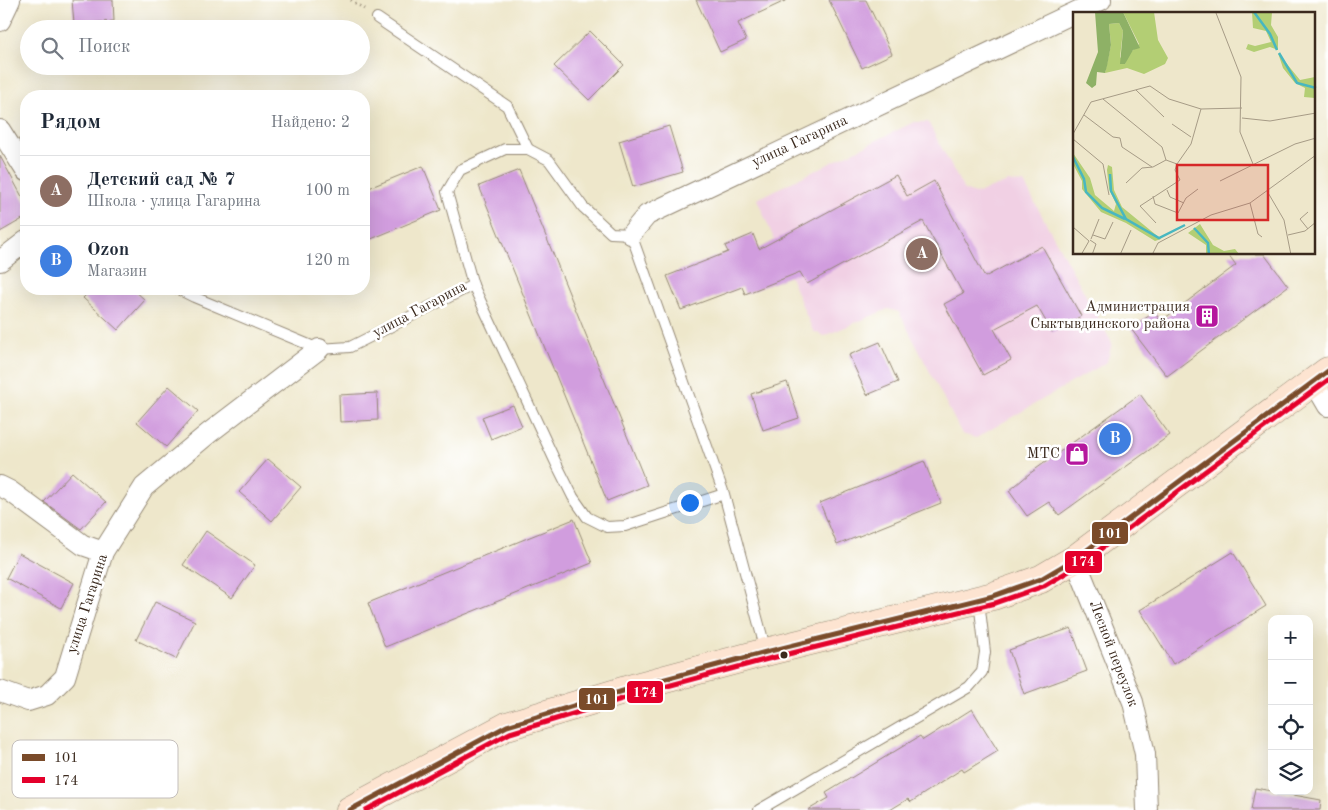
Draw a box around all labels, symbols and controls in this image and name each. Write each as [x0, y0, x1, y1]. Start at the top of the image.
inset map [1073, 12, 1316, 255]
search box [20, 20, 370, 75]
icon: search [38, 34, 66, 62]
text: Поиск [78, 38, 130, 57]
text: Рядом [40, 112, 101, 133]
street label: улица Гагарина [750, 113, 851, 171]
text: Найдено: 2 [271, 115, 350, 131]
text: Детский сад № 7 [87, 171, 236, 190]
text: A [50, 183, 62, 199]
text: 100 m [305, 183, 350, 199]
text: Школа · улица Гагарина [87, 194, 261, 210]
pin: A [906, 235, 938, 273]
text: Ozon [87, 241, 129, 260]
text: B [50, 253, 62, 269]
text: 120 m [305, 253, 350, 269]
text: Магазин [87, 264, 147, 280]
street label: улица Гагарина [371, 279, 470, 341]
place label: Администрация Сыктывдинского района [1030, 300, 1191, 332]
building icon: Администрация Сыктывдинского района [1194, 303, 1220, 329]
pin: B [1099, 420, 1131, 458]
shop icon: МТС [1064, 441, 1090, 467]
place label: МТС [1027, 447, 1060, 462]
your location [677, 490, 703, 516]
line badge: 101 [1091, 521, 1129, 545]
text: 101 [1098, 527, 1122, 541]
line badge: 174 [1064, 550, 1103, 574]
street label: улица Гагарина [65, 552, 111, 656]
text: 174 [1071, 555, 1095, 569]
street label: Лесной переулок [1086, 599, 1140, 710]
map controls [1268, 615, 1313, 795]
button: + [1268, 615, 1313, 660]
unlabelled marker [779, 650, 789, 660]
button: − [1268, 660, 1313, 705]
line badge: 174 [626, 680, 664, 704]
text: 174 [633, 686, 657, 700]
line badge: 101 [578, 687, 616, 711]
text: 101 [585, 693, 609, 707]
button: locate [1268, 705, 1313, 750]
legend [12, 740, 178, 798]
button: layers [1268, 750, 1313, 795]
text: 101 [54, 751, 78, 765]
text: 174 [54, 774, 78, 788]

